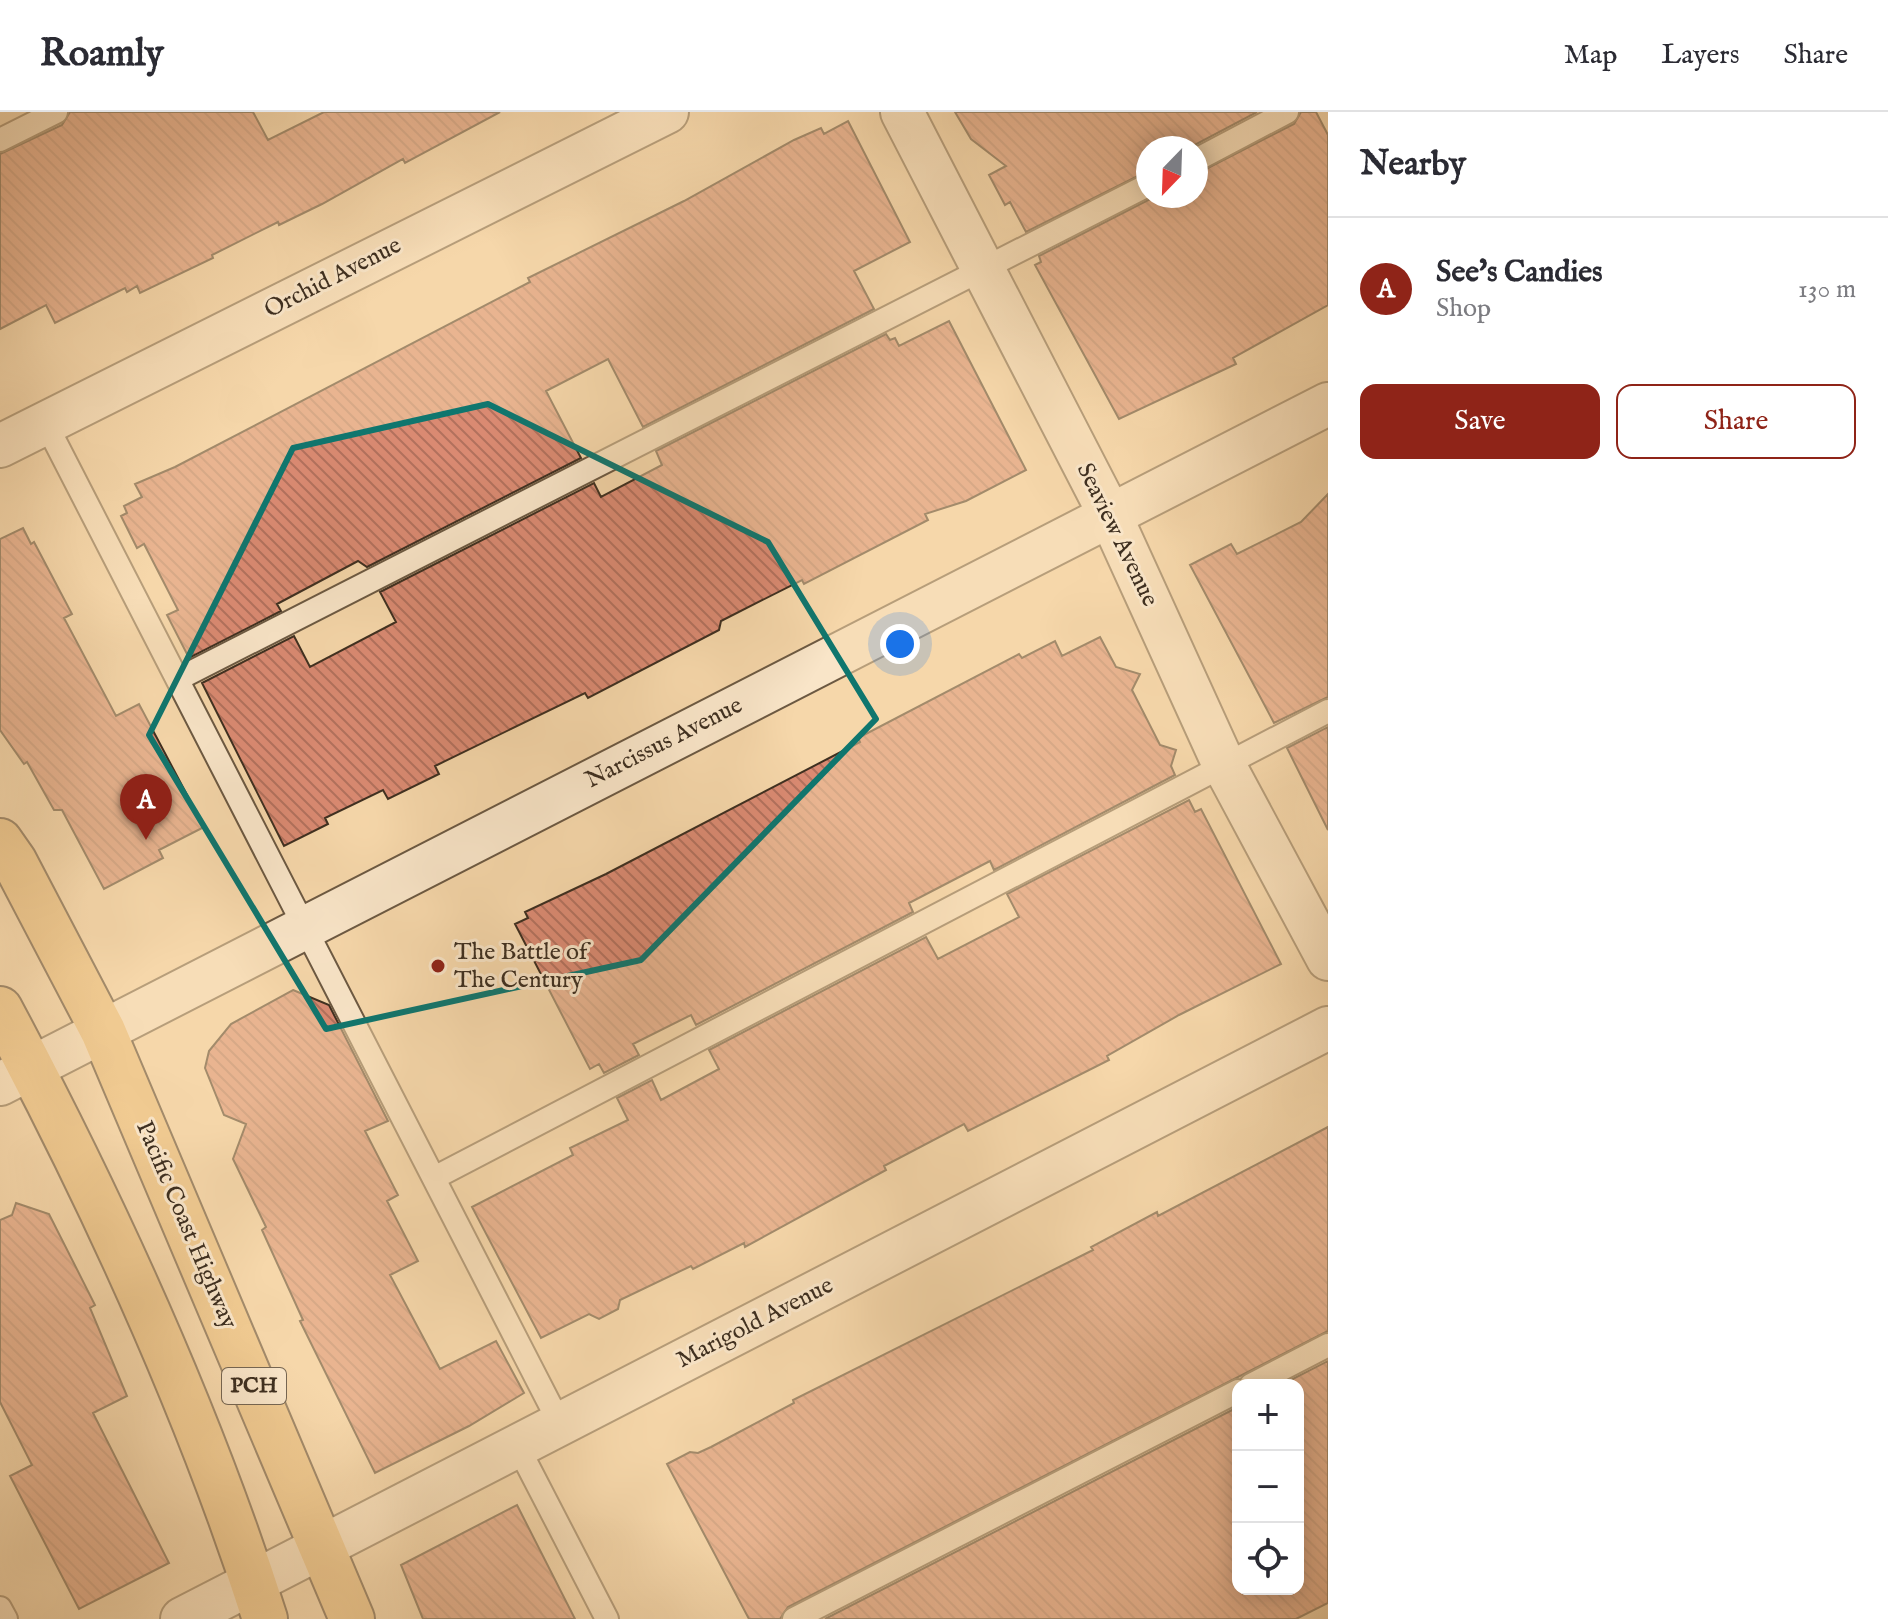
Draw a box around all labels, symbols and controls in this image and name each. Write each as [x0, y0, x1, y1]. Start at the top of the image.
text: Roamly [40, 31, 164, 79]
text: Map [1564, 38, 1617, 73]
text: Layers [1661, 38, 1740, 73]
text: Share [1784, 38, 1848, 73]
north arrow [1136, 136, 1208, 208]
text: Nearby [1360, 143, 1466, 186]
street label: Orchid Avenue [259, 230, 407, 326]
text: See's Candies [1436, 254, 1603, 292]
text: A [1377, 273, 1395, 306]
text: 130 m [1798, 273, 1856, 306]
text: Shop [1436, 292, 1491, 325]
button: Save [1360, 384, 1600, 459]
button: Share [1616, 384, 1856, 459]
street label: Seaview Avenue [1069, 458, 1165, 612]
your location [880, 624, 920, 664]
street label: Narcissus Avenue [580, 690, 748, 796]
pin: A [120, 774, 172, 840]
place label: The Battle of The Century [454, 937, 592, 996]
marker: The Battle of The Century [429, 957, 447, 975]
street label: Pacific Coast Highway [128, 1116, 244, 1334]
street label: Marigold Avenue [671, 1270, 839, 1376]
road number: PCH [222, 1368, 286, 1404]
map controls [1232, 1379, 1304, 1595]
button: + [1232, 1379, 1304, 1451]
button: − [1232, 1451, 1304, 1523]
button: locate [1232, 1523, 1304, 1595]

